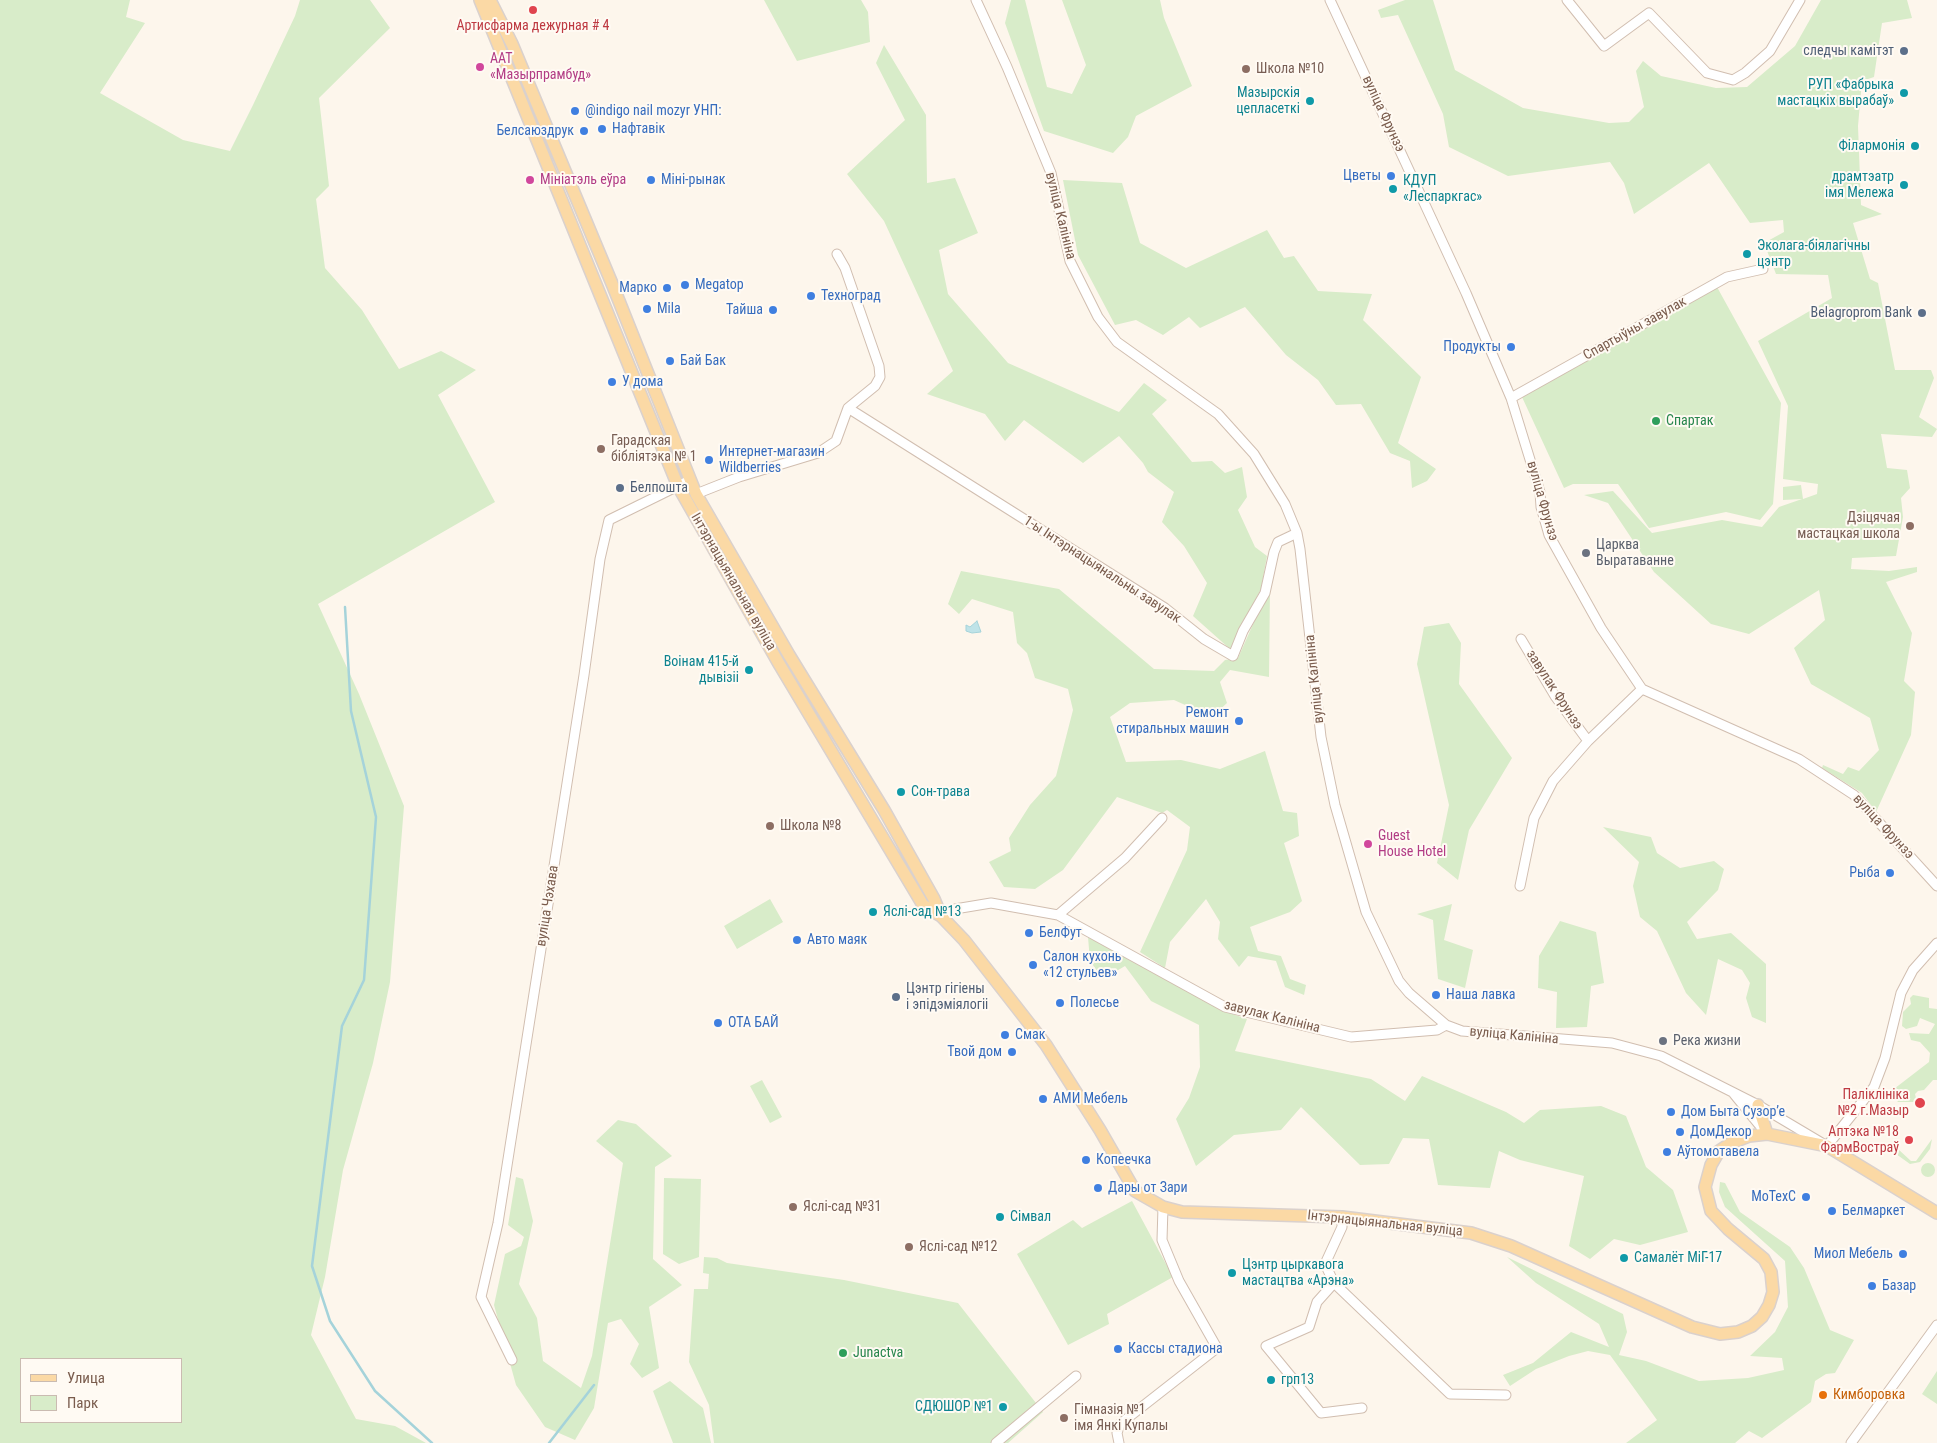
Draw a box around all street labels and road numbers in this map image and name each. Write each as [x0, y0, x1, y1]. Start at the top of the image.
street label: вуліца Фрунзэ [1358, 73, 1408, 155]
street label: вуліца Калініна [1041, 171, 1079, 261]
street label: Спартыўны завулак [1580, 294, 1690, 364]
street label: вуліца Фрунзэ [1523, 459, 1561, 543]
street label: Інтэрнацыянальная вуліца [687, 510, 779, 654]
street label: 1-ы Інтэрнацыянальны завулак [1020, 513, 1184, 627]
street label: вуліца Калініна [1302, 634, 1328, 724]
street label: завулак Фрунзэ [1522, 647, 1586, 733]
street label: вуліца Фрунзэ [1849, 791, 1917, 863]
street label: вуліца Чэхава [533, 864, 563, 948]
street label: завулак Калініна [1222, 997, 1322, 1037]
street label: вуліца Калініна [1469, 1024, 1559, 1048]
street label: Інтэрнацыянальная вуліца [1307, 1207, 1463, 1241]

